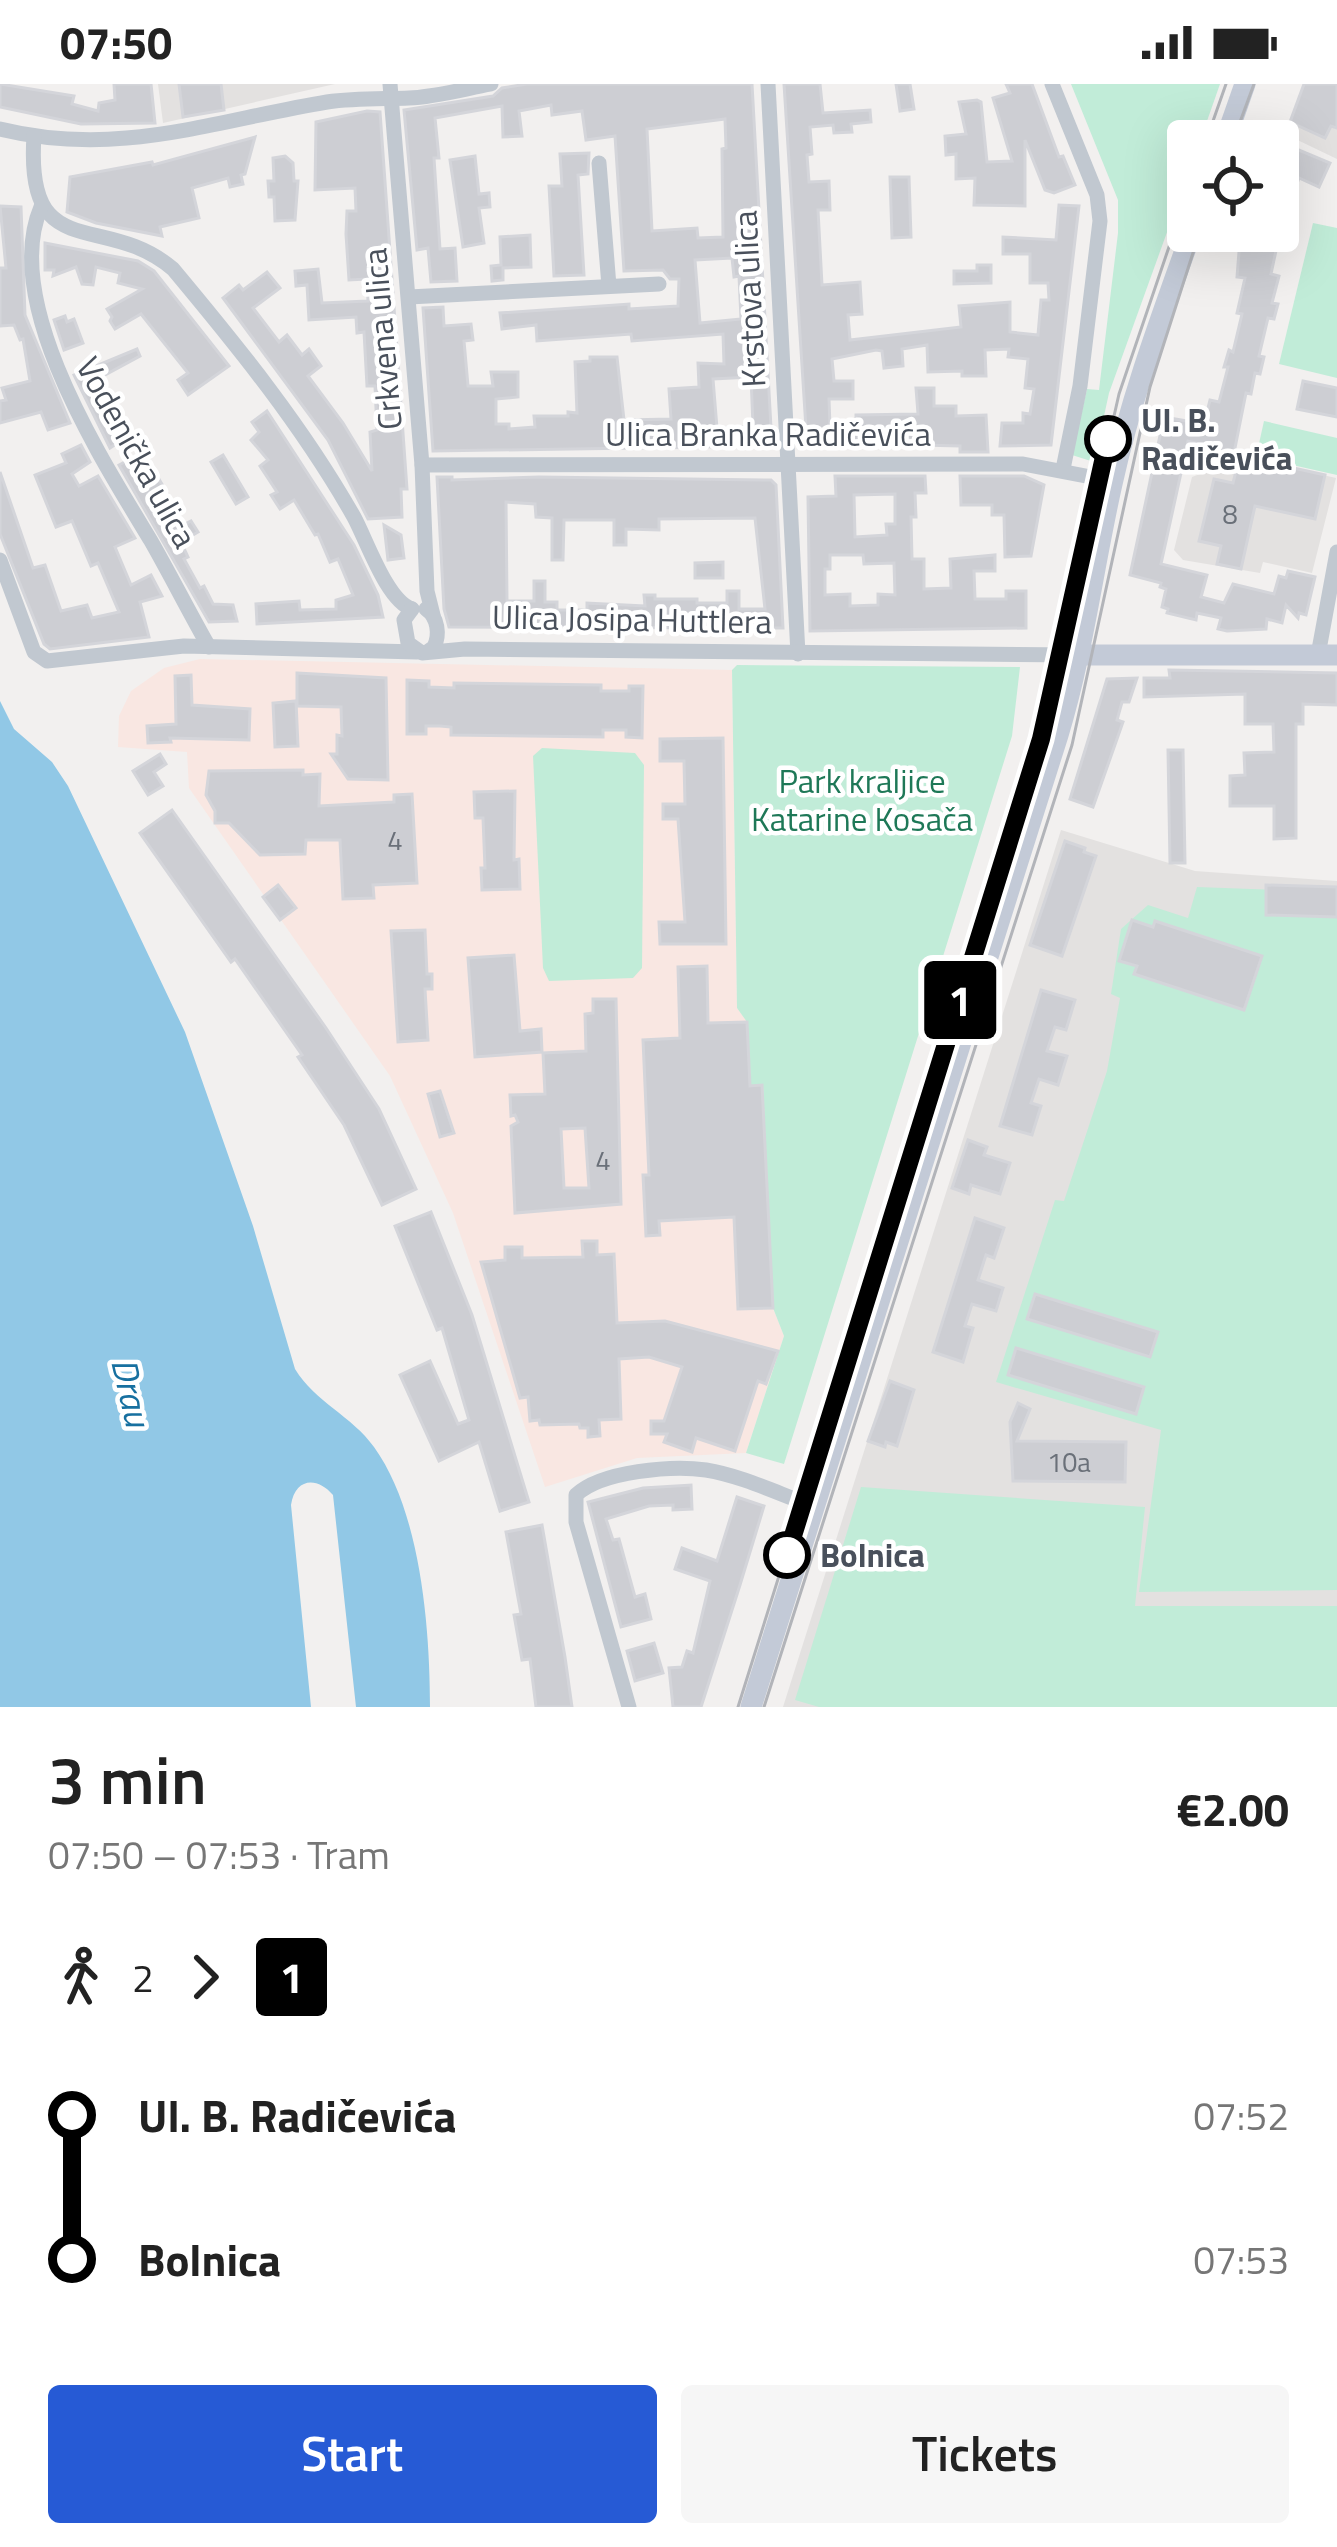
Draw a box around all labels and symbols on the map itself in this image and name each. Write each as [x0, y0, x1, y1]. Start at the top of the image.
street label: Krstova ulica [719, 209, 779, 389]
street label: Crkvena ulica [349, 246, 415, 432]
street label: Vodenička ulica [64, 347, 210, 557]
place label: Ul. B. Radičevića [1141, 395, 1293, 483]
street label: Ulica Branka Radičevića [605, 409, 931, 459]
marker: Ul. B. Radičevića [1086, 417, 1130, 461]
house number: 8 [1222, 493, 1238, 534]
street label: Ulica Josipa Huttlera [492, 592, 772, 646]
park label: Park kraljice Katarine Kosača [751, 756, 973, 844]
house number: 4 [387, 819, 403, 860]
line badge: 1 [921, 961, 999, 1039]
house number: 4 [595, 1139, 611, 1180]
water label: Drau [97, 1352, 167, 1434]
house number: 10a [1047, 1441, 1091, 1482]
place label: Bolnica [820, 1530, 925, 1580]
marker: Bolnica [765, 1533, 809, 1577]

